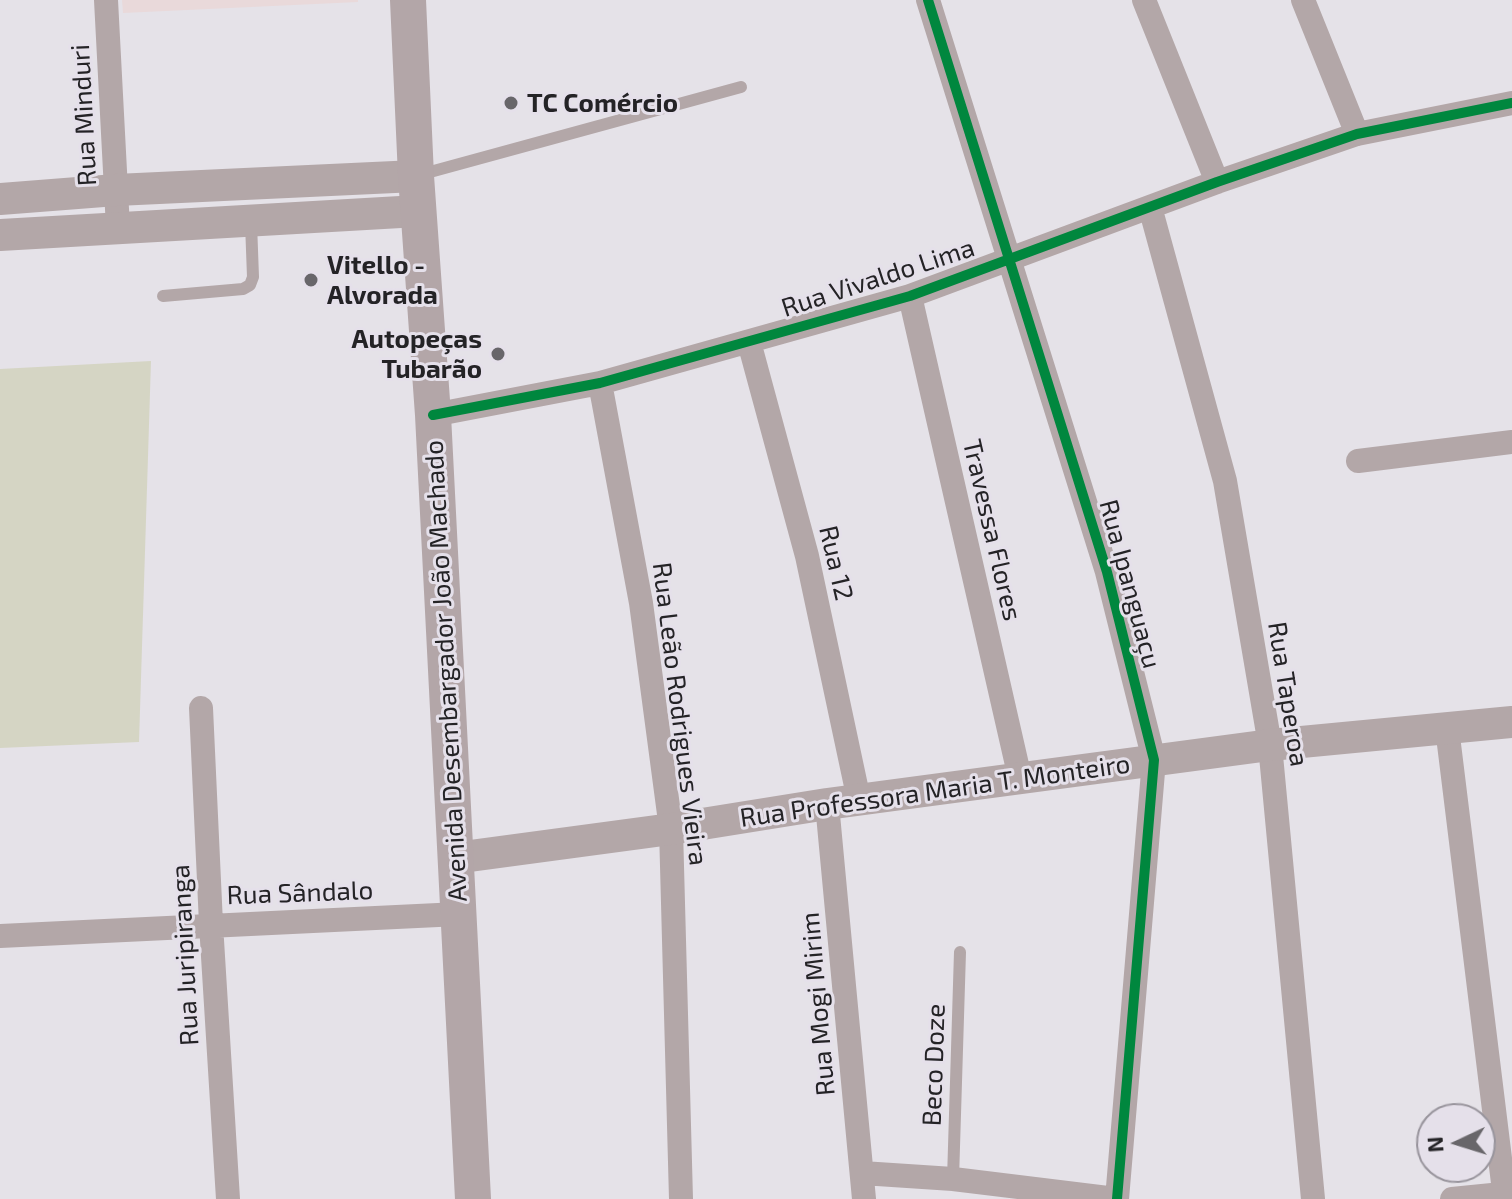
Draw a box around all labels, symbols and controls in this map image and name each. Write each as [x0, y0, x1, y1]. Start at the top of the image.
street label: Rua Minduri [65, 43, 103, 187]
place label: TC Comércio [527, 87, 678, 119]
marker: TC Comércio [502, 94, 520, 112]
street label: Rua Vivaldo Lima [777, 232, 979, 324]
place label: Vitello - Alvorada [327, 249, 438, 310]
marker: Vitello - Alvorada [302, 271, 320, 289]
place label: Autopeças Tubarão [351, 323, 482, 384]
marker: Autopeças Tubarão [489, 345, 507, 363]
street label: Travessa Flores [956, 436, 1028, 624]
street label: Avenida Desembargador João Machado [418, 439, 474, 903]
street label: Rua Ipanguaçu [1092, 496, 1168, 672]
street label: Rua 12 [812, 523, 860, 603]
street label: Rua Leão Rodrigues Vieira [646, 561, 714, 867]
street label: Rua Taperoa [1261, 619, 1315, 769]
street label: Rua Professora Maria T. Monteiro [738, 748, 1132, 834]
street label: Rua Juripiranga [165, 864, 205, 1046]
street label: Rua Sândalo [226, 875, 374, 911]
street label: Rua Mogi Mirim [794, 911, 842, 1097]
street label: Beco Doze [916, 1003, 952, 1127]
north arrow [1416, 1103, 1496, 1183]
text: N [1421, 1136, 1448, 1153]

